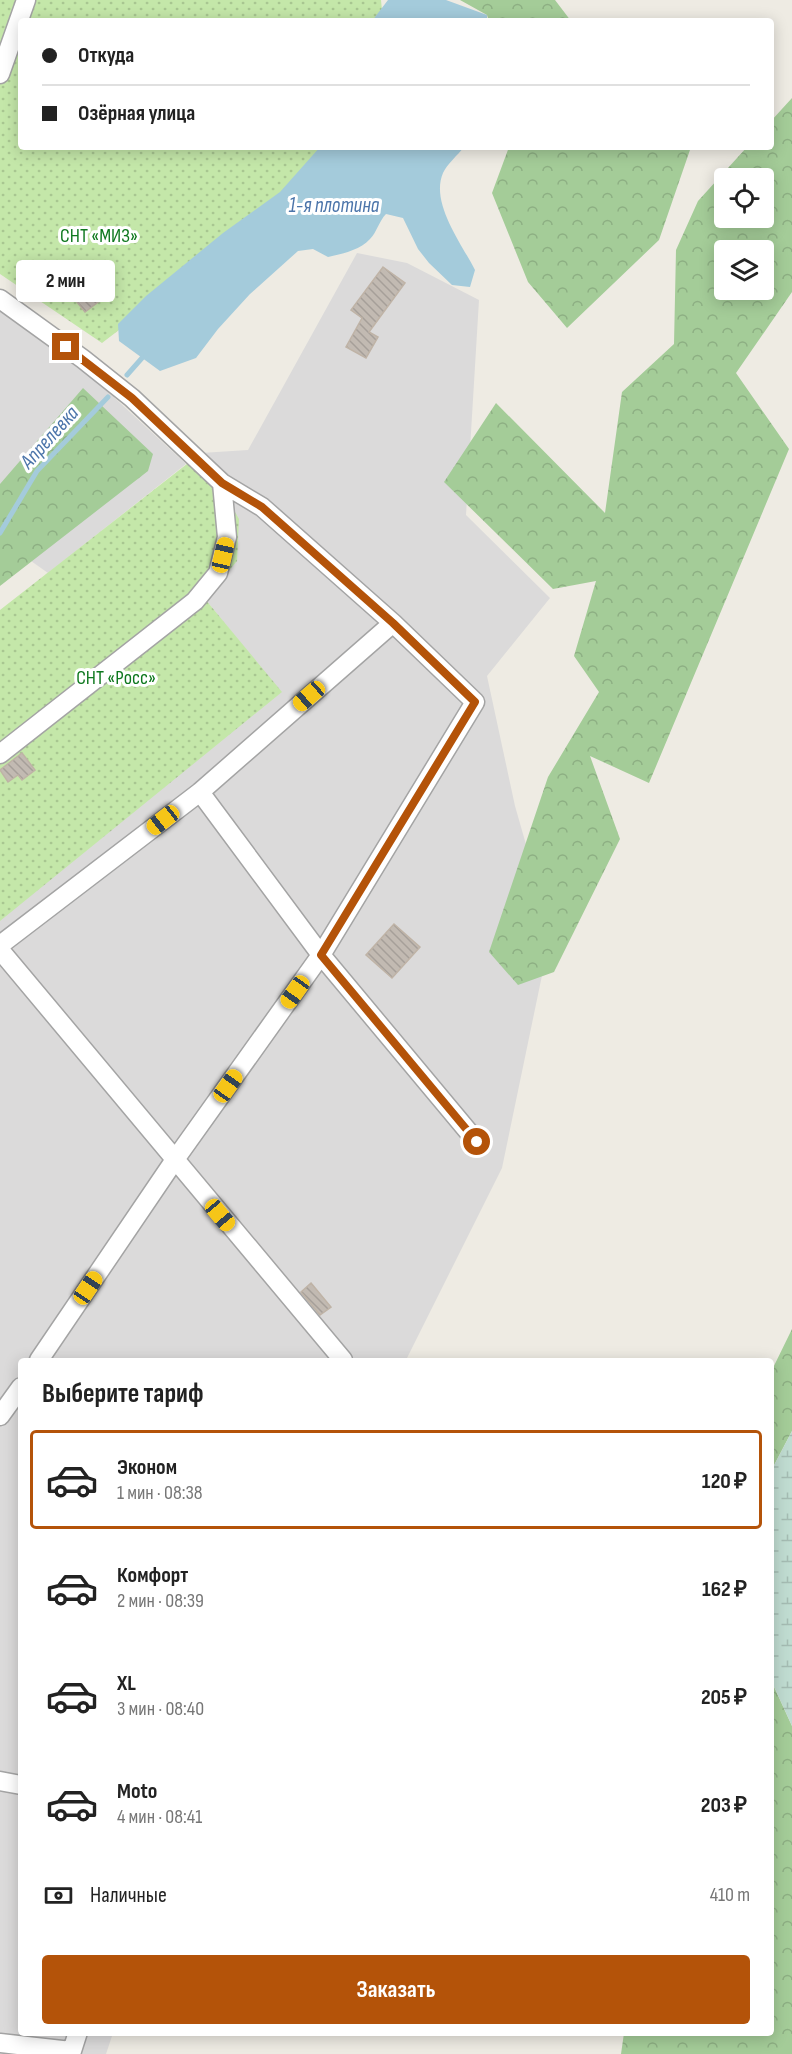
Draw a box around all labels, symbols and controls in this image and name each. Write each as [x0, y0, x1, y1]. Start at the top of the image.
text: Откуда [78, 42, 134, 69]
text: Озёрная улица [78, 100, 195, 127]
map controls [714, 168, 774, 300]
button: locate [714, 168, 774, 228]
water label: 1-я плотина [289, 193, 380, 218]
park label: СНТ «МИЗ» [60, 224, 138, 248]
button: layers [714, 240, 774, 300]
callout: 2 мин [16, 260, 116, 302]
text: 2 мин [46, 269, 85, 293]
route end [52, 333, 79, 360]
water label: Апрелевка [14, 401, 84, 475]
car [210, 535, 236, 575]
park label: СНТ «Росс» [76, 666, 156, 690]
car [290, 677, 328, 715]
car [143, 802, 183, 838]
car [277, 972, 313, 1012]
car [210, 1066, 246, 1106]
route start [463, 1128, 490, 1155]
car [202, 1195, 238, 1235]
car [70, 1268, 106, 1308]
text: Выберите тариф [42, 1378, 204, 1410]
icon: car [45, 1453, 99, 1507]
text: Эконом [117, 1454, 177, 1481]
text: 120 ₽ [702, 1468, 747, 1495]
text: 1 мин · 08:38 [117, 1481, 203, 1505]
icon: car [45, 1561, 99, 1615]
text: Комфорт [117, 1562, 188, 1589]
text: 162 ₽ [702, 1576, 747, 1603]
text: 2 мин · 08:39 [117, 1589, 204, 1613]
icon: car [45, 1669, 99, 1723]
text: XL [117, 1670, 136, 1697]
text: 205 ₽ [701, 1684, 747, 1711]
text: 3 мин · 08:40 [117, 1697, 204, 1721]
icon: car [45, 1777, 99, 1831]
text: Moto [117, 1778, 157, 1805]
text: 203 ₽ [701, 1792, 747, 1819]
text: 4 мин · 08:41 [117, 1805, 202, 1829]
icon: cash [42, 1879, 75, 1912]
text: Наличные [90, 1882, 167, 1909]
text: 410 m [710, 1883, 750, 1907]
button: Заказать [42, 1955, 750, 2024]

